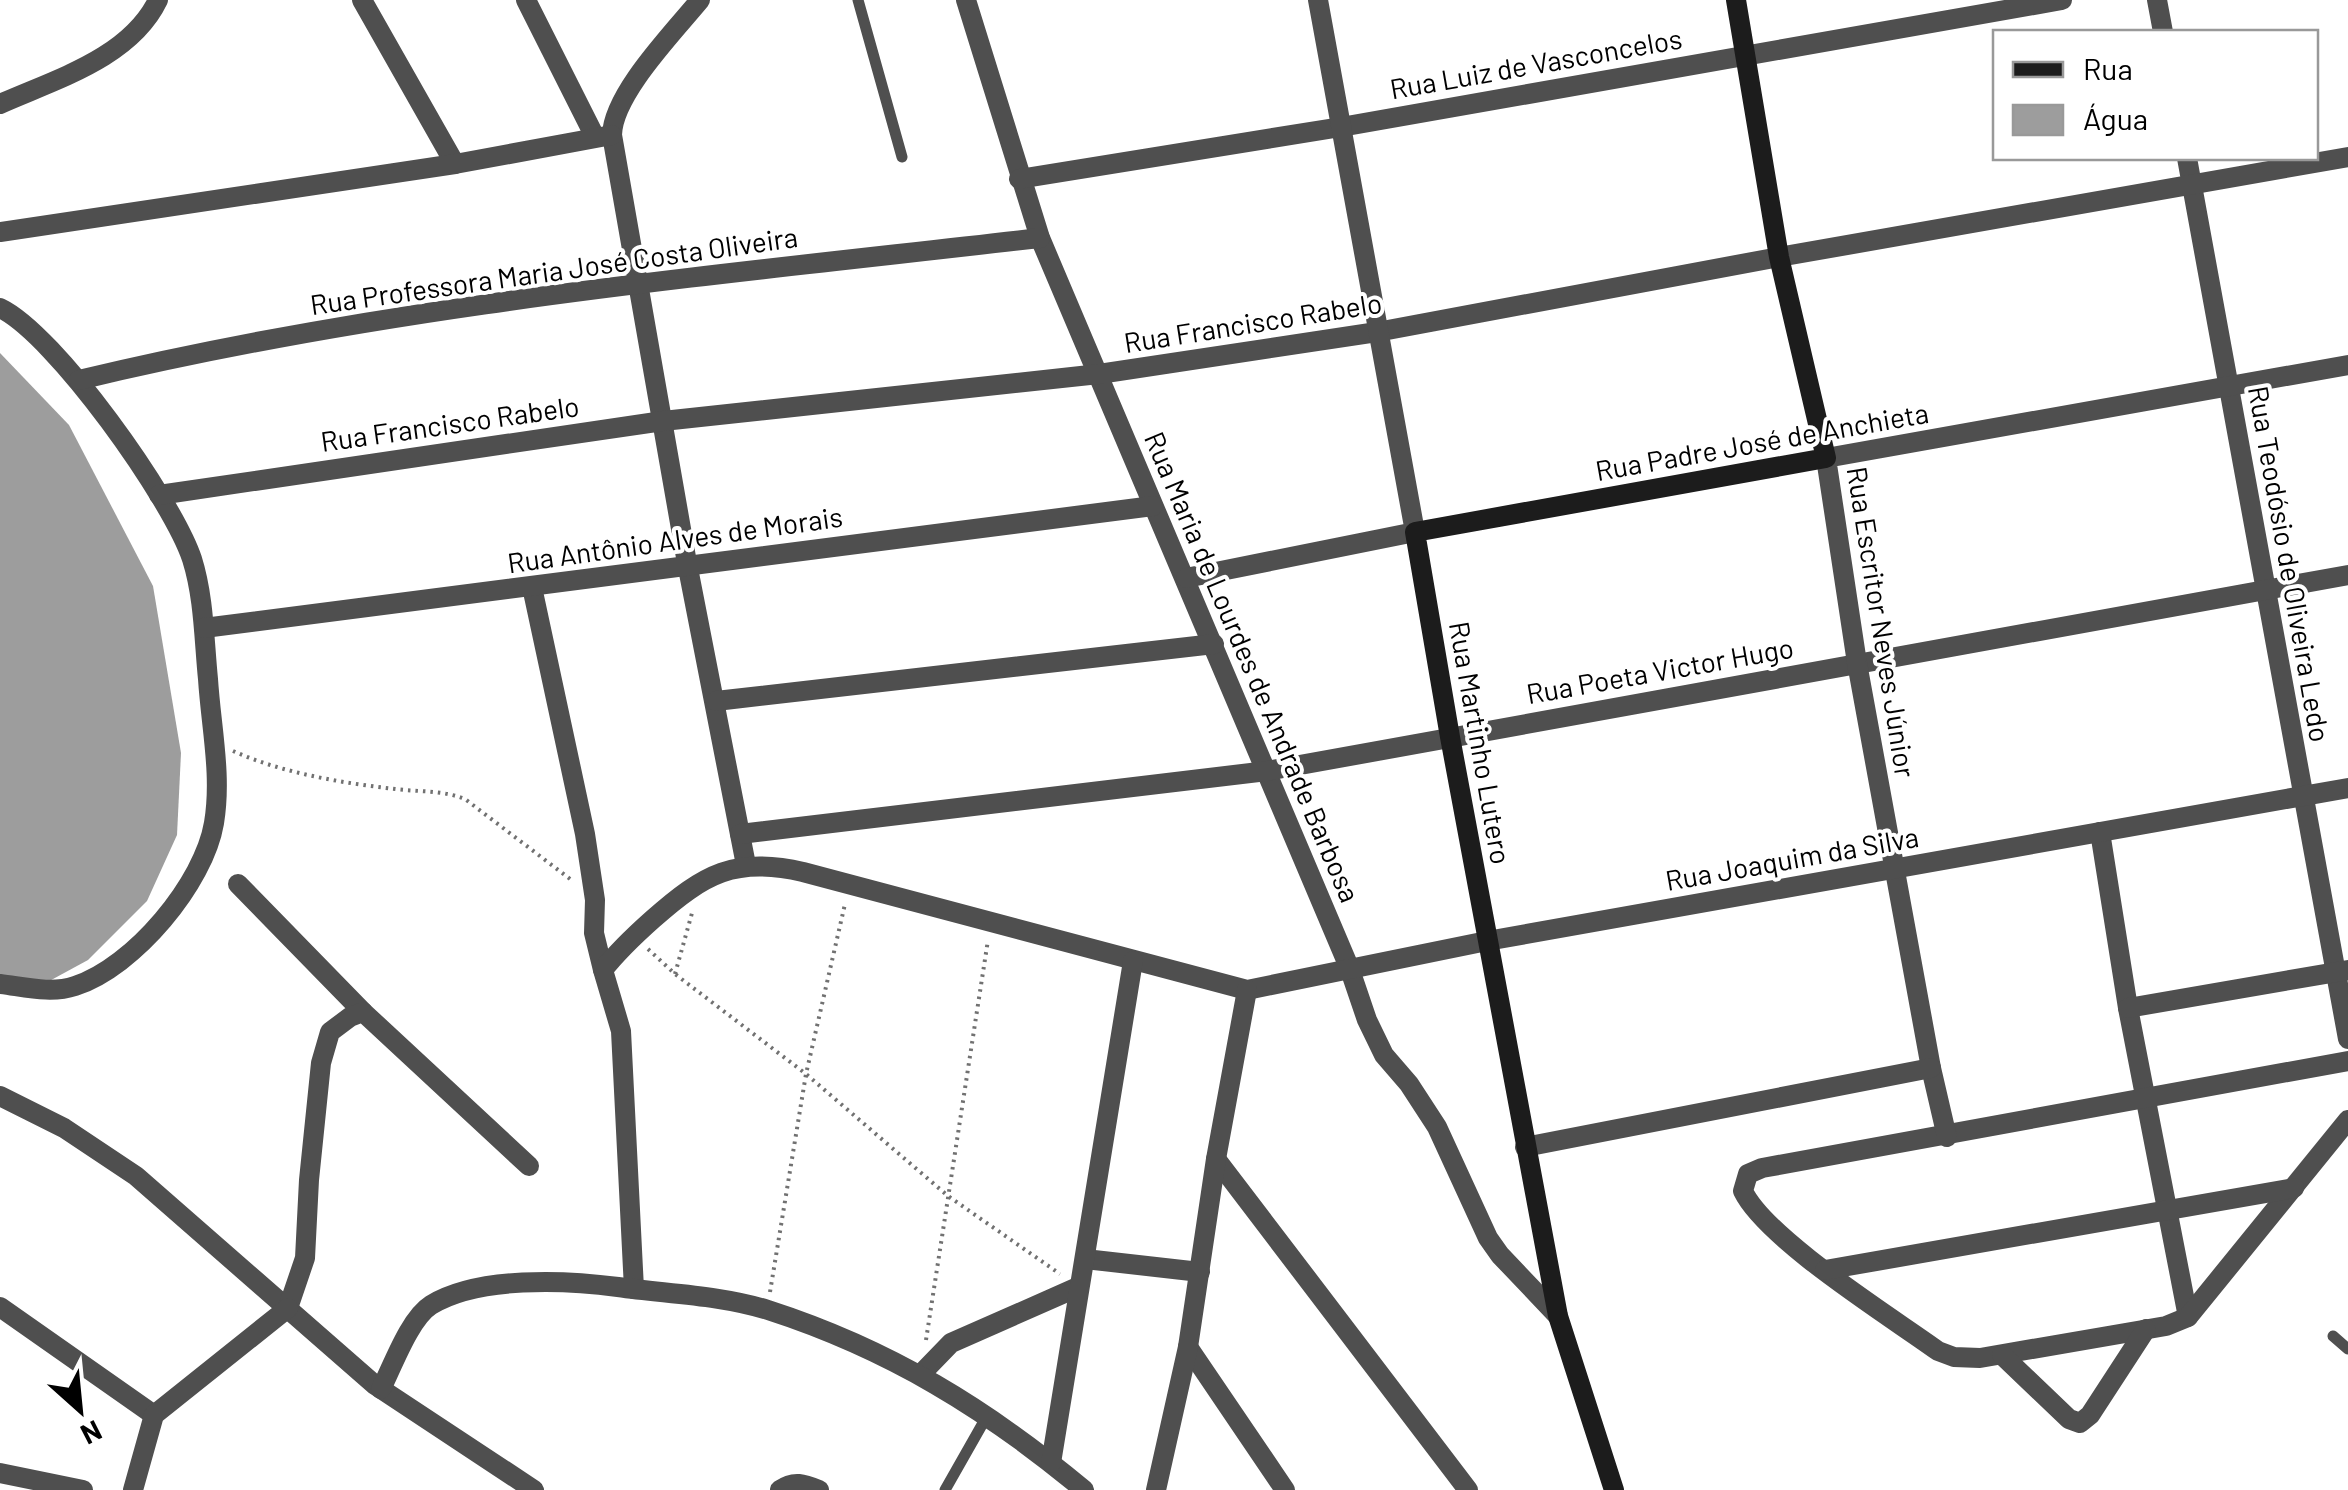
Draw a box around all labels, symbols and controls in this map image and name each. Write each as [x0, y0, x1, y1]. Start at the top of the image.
street label: Rua Luiz de Vasconcelos [1387, 21, 1685, 105]
legend [1993, 30, 2318, 160]
text: Rua [2083, 50, 2133, 86]
text: Água [2083, 100, 2148, 136]
street label: Rua Professora Maria José Costa Oliveira [308, 219, 800, 321]
street label: Rua Francisco Rabelo [1121, 285, 1384, 359]
street label: Rua Teodósio de Oliveira Ledo [2242, 383, 2338, 745]
street label: Rua Francisco Rabelo [318, 388, 581, 458]
street label: Rua Padre José de Anchieta [1593, 395, 1931, 487]
street label: Rua Maria de Lourdes de Andrade Barbosa [1138, 426, 1368, 907]
street label: Rua Escritor Neves Júnior [1841, 464, 1923, 780]
street label: Rua Antônio Alves de Morais [505, 499, 845, 579]
street label: Rua Martinho Lutero [1443, 619, 1519, 867]
street label: Rua Poeta Victor Hugo [1524, 630, 1796, 710]
street label: Rua Joaquim da Silva [1663, 819, 1921, 897]
north arrow [30, 1360, 130, 1460]
text: N [76, 1414, 108, 1453]

